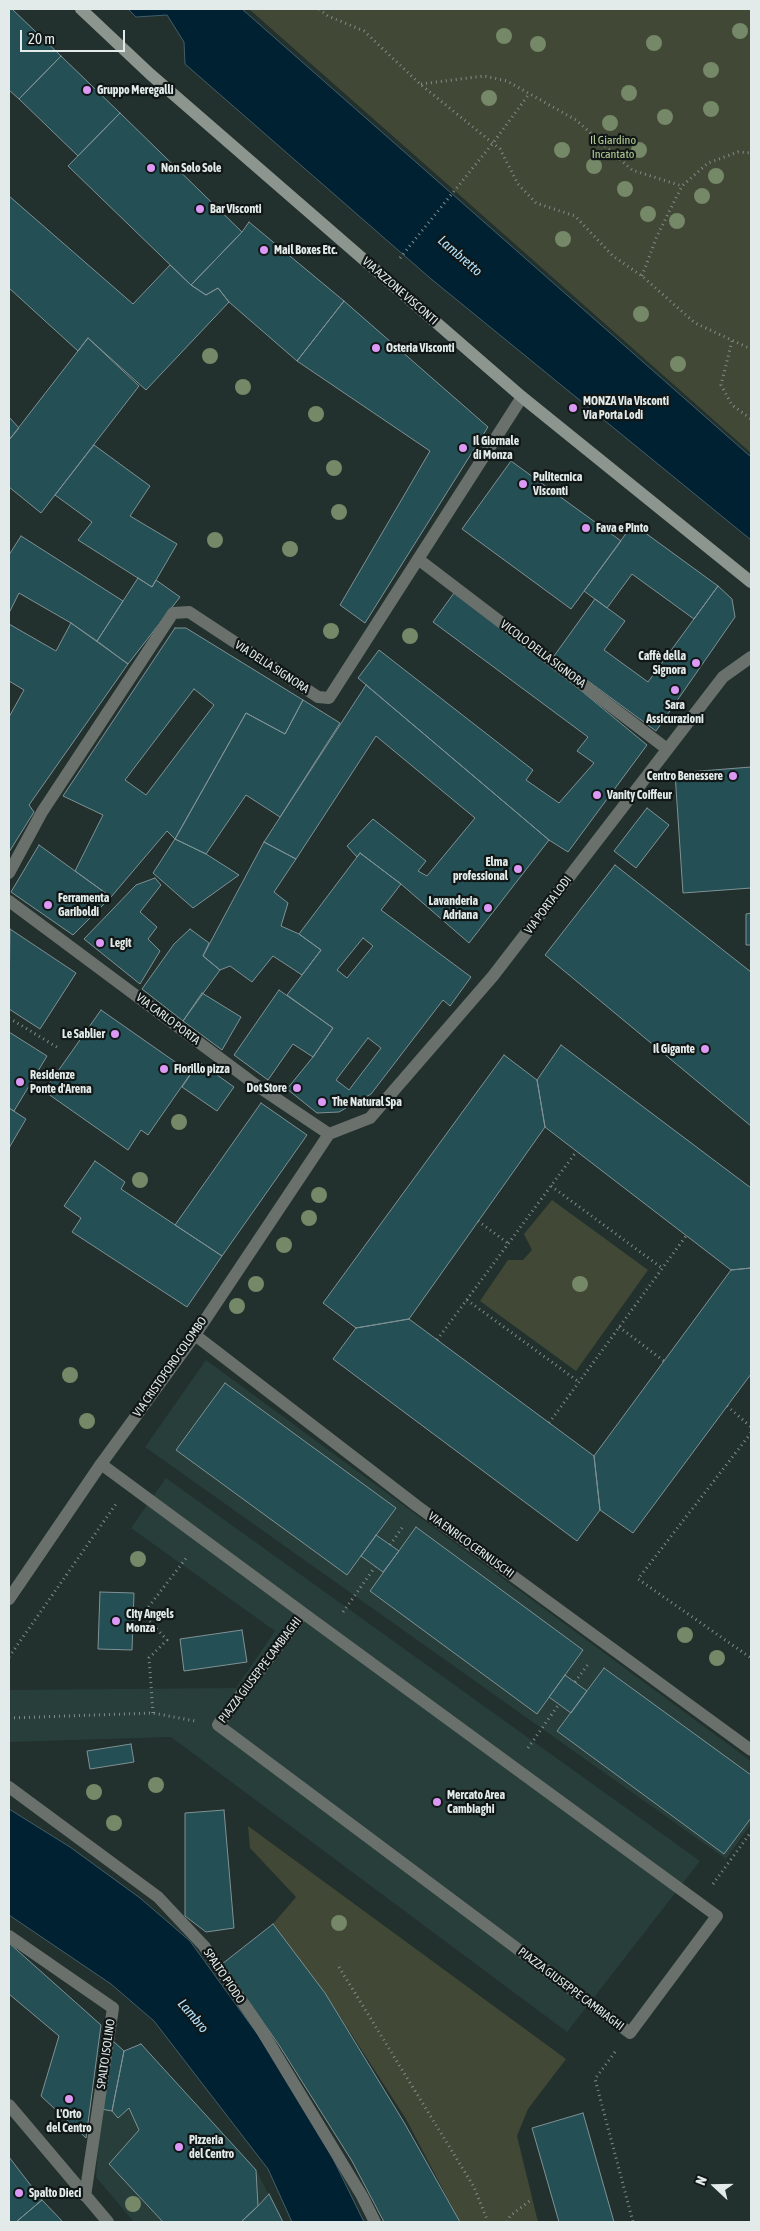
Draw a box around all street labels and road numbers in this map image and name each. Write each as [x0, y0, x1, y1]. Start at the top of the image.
street label: VIA AZZONE VISCONTI [359, 254, 441, 328]
street label: VICOLO DELLA SIGNORA [497, 617, 589, 691]
street label: VIA DELLA SIGNORA [232, 638, 312, 696]
street label: VIA PORTA LODI [522, 873, 574, 937]
street label: VIA CARLO PORTA [133, 990, 203, 1048]
street label: VIA CRISTOFORO COLOMBO [130, 1314, 210, 1420]
street label: VIA ENRICO CERNUSCHI [425, 1509, 517, 1581]
street label: PIAZZA GIUSEPPE CAMBIAGHI [216, 1614, 304, 1726]
street label: PIAZZA GIUSEPPE CAMBIAGHI [515, 1945, 627, 2033]
street label: SPALTO PIODO [200, 1946, 248, 2006]
street label: SPALTO ISOLINO [94, 2018, 118, 2090]

